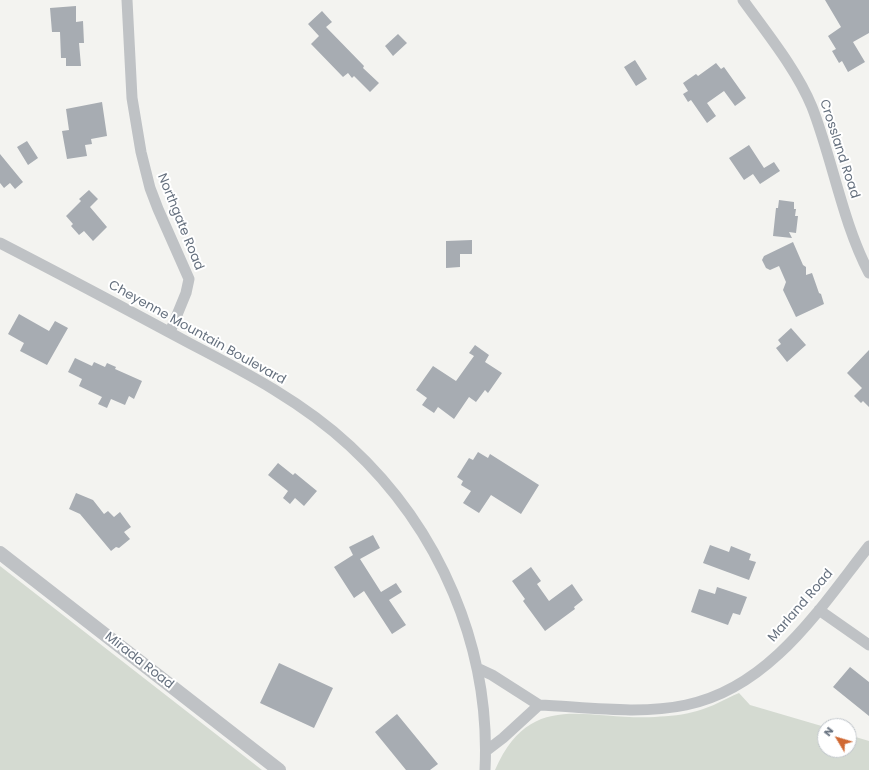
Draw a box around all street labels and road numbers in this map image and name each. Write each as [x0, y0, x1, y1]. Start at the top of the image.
street label: Crossland Road [816, 98, 862, 200]
street label: Northgate Road [153, 171, 207, 273]
street label: Cheyenne Mountain Boulevard [106, 278, 288, 388]
street label: Marland Road [765, 566, 837, 646]
street label: Mirada Road [102, 629, 176, 693]

